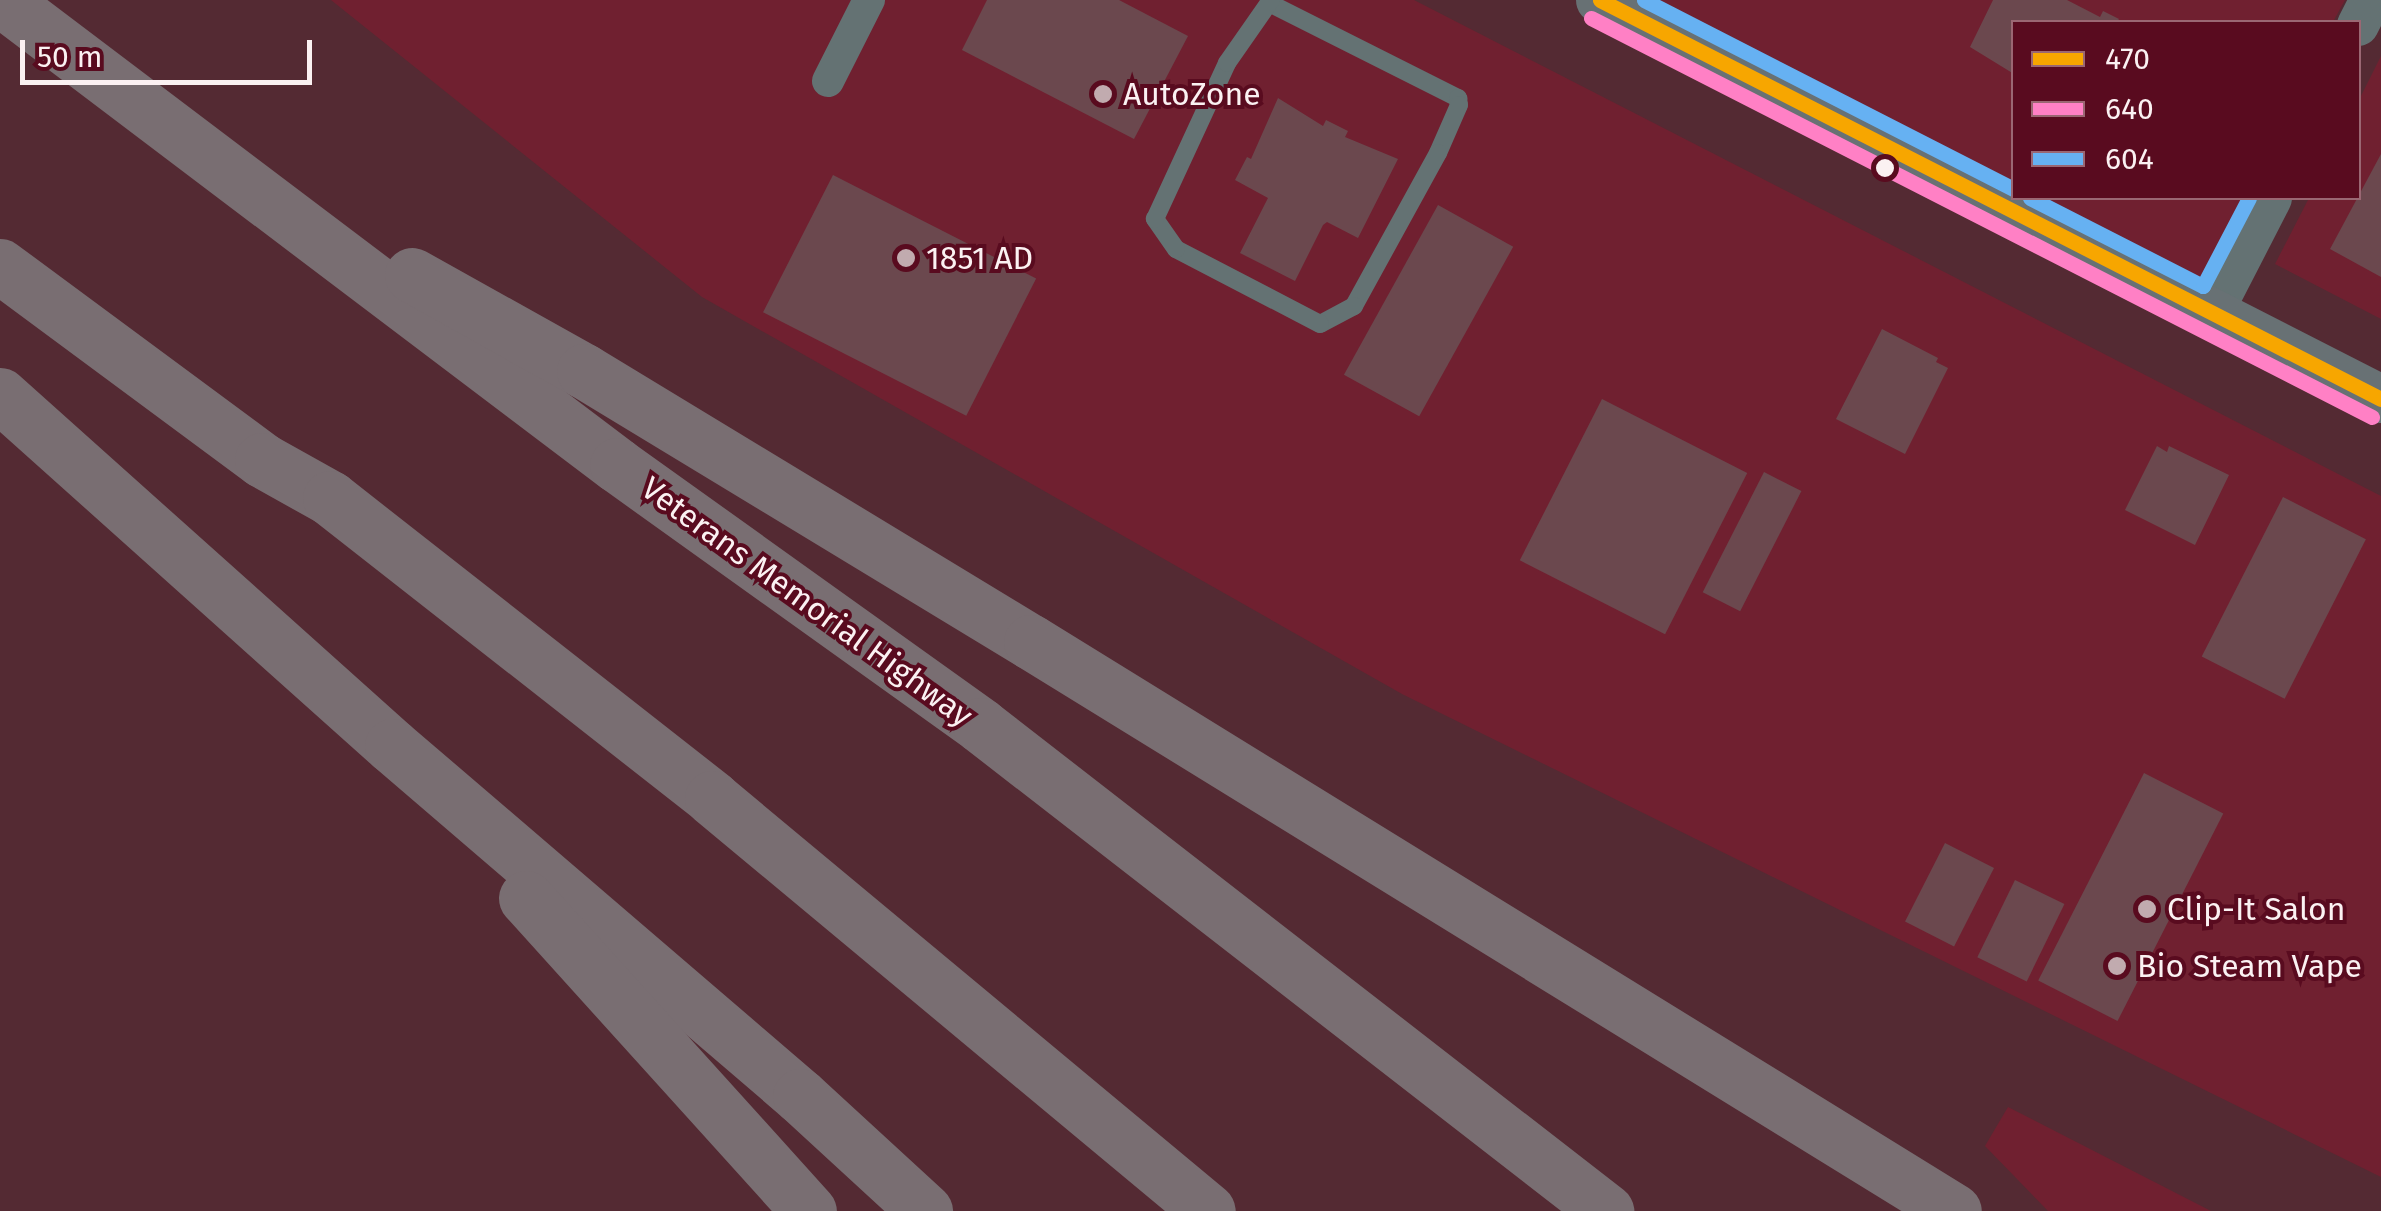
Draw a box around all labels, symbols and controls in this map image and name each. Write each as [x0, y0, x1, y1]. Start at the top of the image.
scale bar [25, 20, 318, 82]
legend [2011, 20, 2361, 200]
text: 50 m [37, 39, 102, 75]
text: 470 [2105, 41, 2150, 77]
place label: AutoZone [1123, 75, 1261, 113]
marker: AutoZone [1092, 83, 1114, 105]
text: 640 [2105, 91, 2154, 127]
text: 604 [2105, 141, 2154, 177]
unlabelled marker [1875, 158, 1895, 178]
place label: 1851 AD [926, 239, 1033, 277]
marker: 1851 AD [895, 247, 917, 269]
street label: Veterans Memorial Highway [634, 469, 980, 735]
place label: Clip-It Salon [2167, 890, 2346, 928]
marker: Clip-It Salon [2136, 898, 2158, 920]
place label: Bio Steam Vape [2137, 947, 2362, 985]
marker: Bio Steam Vape [2106, 955, 2128, 977]

